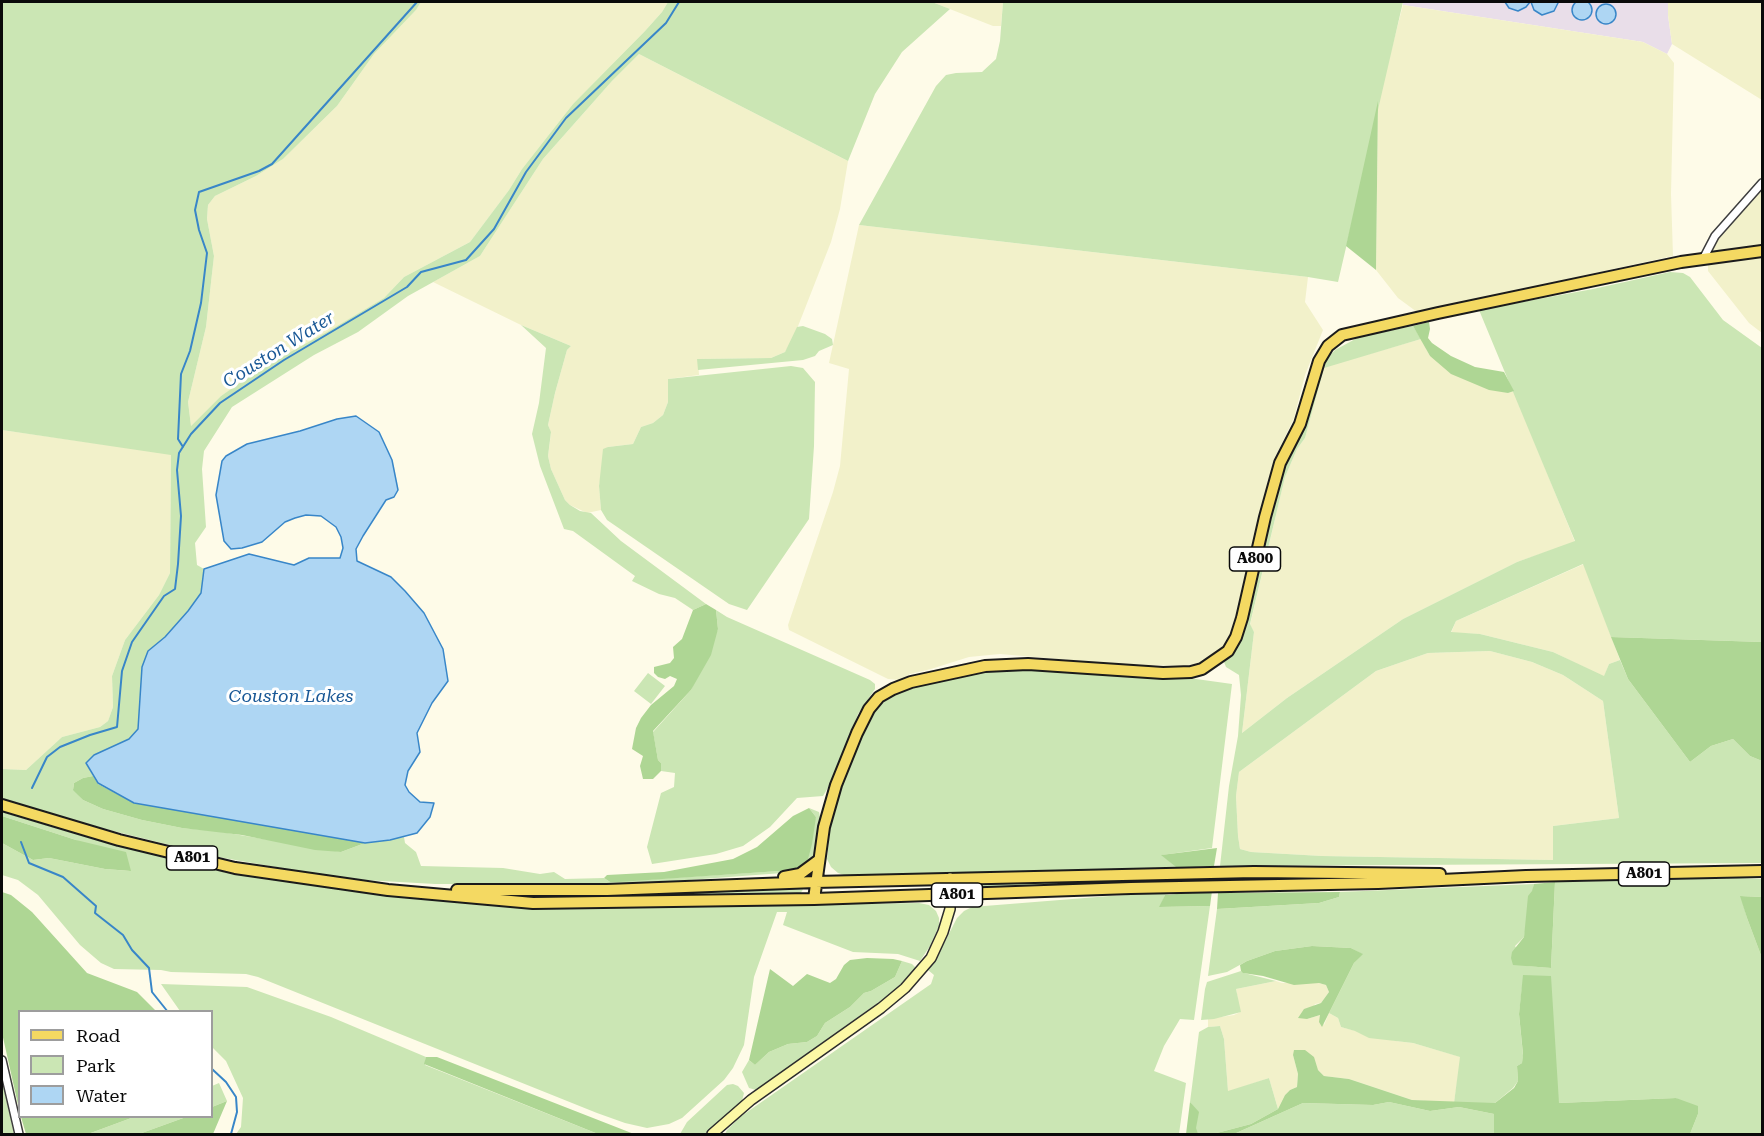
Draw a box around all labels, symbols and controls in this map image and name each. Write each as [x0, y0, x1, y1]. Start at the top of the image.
water label: Couston Water [219, 307, 339, 393]
road number: A800 [1230, 547, 1280, 571]
water label: Couston Lakes [229, 686, 353, 708]
road number: A801 [166, 846, 218, 870]
road number: A801 [1618, 862, 1670, 886]
road number: A801 [932, 883, 982, 907]
legend [18, 1010, 213, 1118]
text: Road [76, 1025, 120, 1046]
text: Park [76, 1055, 116, 1076]
text: Water [76, 1085, 127, 1106]

